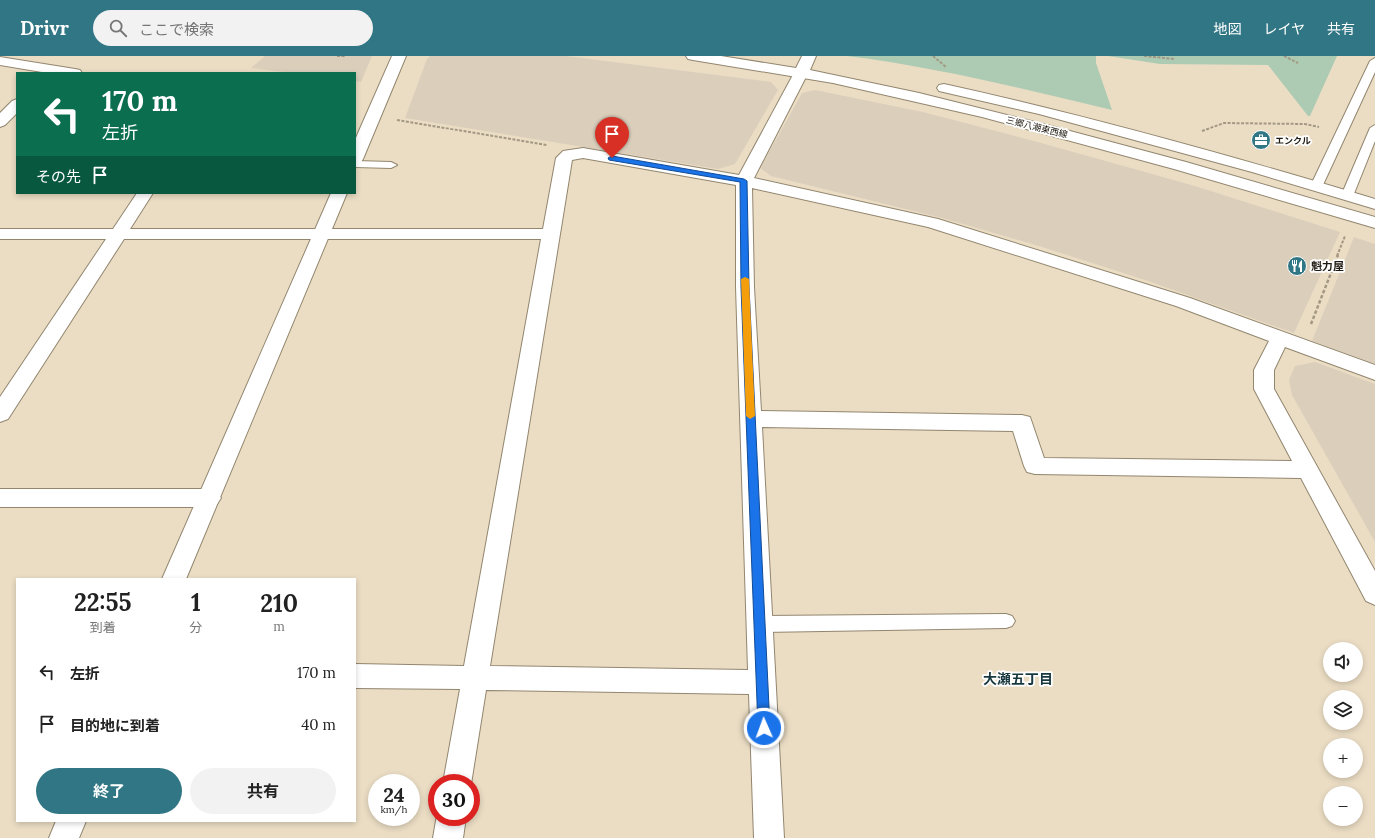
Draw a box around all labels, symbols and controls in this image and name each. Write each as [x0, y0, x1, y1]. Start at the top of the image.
search box [93, 10, 373, 46]
text: Drivr [20, 16, 69, 40]
icon: search [107, 17, 129, 39]
text: ここで検索 [139, 20, 214, 39]
text: 地図 [1213, 20, 1241, 38]
text: レイヤ [1263, 20, 1305, 38]
text: 共有 [1327, 20, 1355, 38]
text: 170 m [102, 83, 177, 119]
icon: left [36, 88, 88, 140]
street label: 三郷八潮東西線 [1005, 114, 1070, 140]
pin [595, 117, 629, 158]
text: 左折 [102, 121, 138, 144]
icon: arrive [601, 123, 623, 145]
office icon: エンクル [1250, 129, 1272, 151]
place label: エンクル [1275, 135, 1311, 146]
icon: arrive [89, 164, 111, 186]
text: その先 [36, 167, 81, 186]
restaurant icon: 魁力屋 [1286, 255, 1308, 277]
place label: 魁力屋 [1311, 259, 1344, 273]
text: 22:55 [74, 587, 131, 618]
text: 1 [191, 587, 201, 618]
text: 210 [260, 588, 298, 619]
text: m [273, 618, 285, 635]
text: 到着 [90, 619, 116, 636]
text: 分 [189, 619, 202, 636]
map controls [1323, 642, 1363, 826]
button: sound [1323, 642, 1363, 682]
icon: left [36, 661, 58, 683]
text: 170 m [297, 663, 336, 682]
text: 左折 [70, 664, 100, 683]
district label: 大瀬五丁目 [983, 670, 1053, 688]
button: layers [1323, 690, 1363, 730]
position arrow [743, 707, 785, 749]
icon: arrive [36, 713, 58, 735]
text: 40 m [301, 715, 336, 734]
text: 目的地に到着 [70, 716, 160, 735]
button: + [1323, 738, 1363, 778]
button: 終了 [36, 768, 182, 814]
button: 共有 [190, 768, 336, 814]
speed limit sign: 30 [428, 774, 480, 826]
text: 24 [383, 782, 405, 807]
button: − [1323, 786, 1363, 826]
text: km/h [380, 803, 408, 816]

